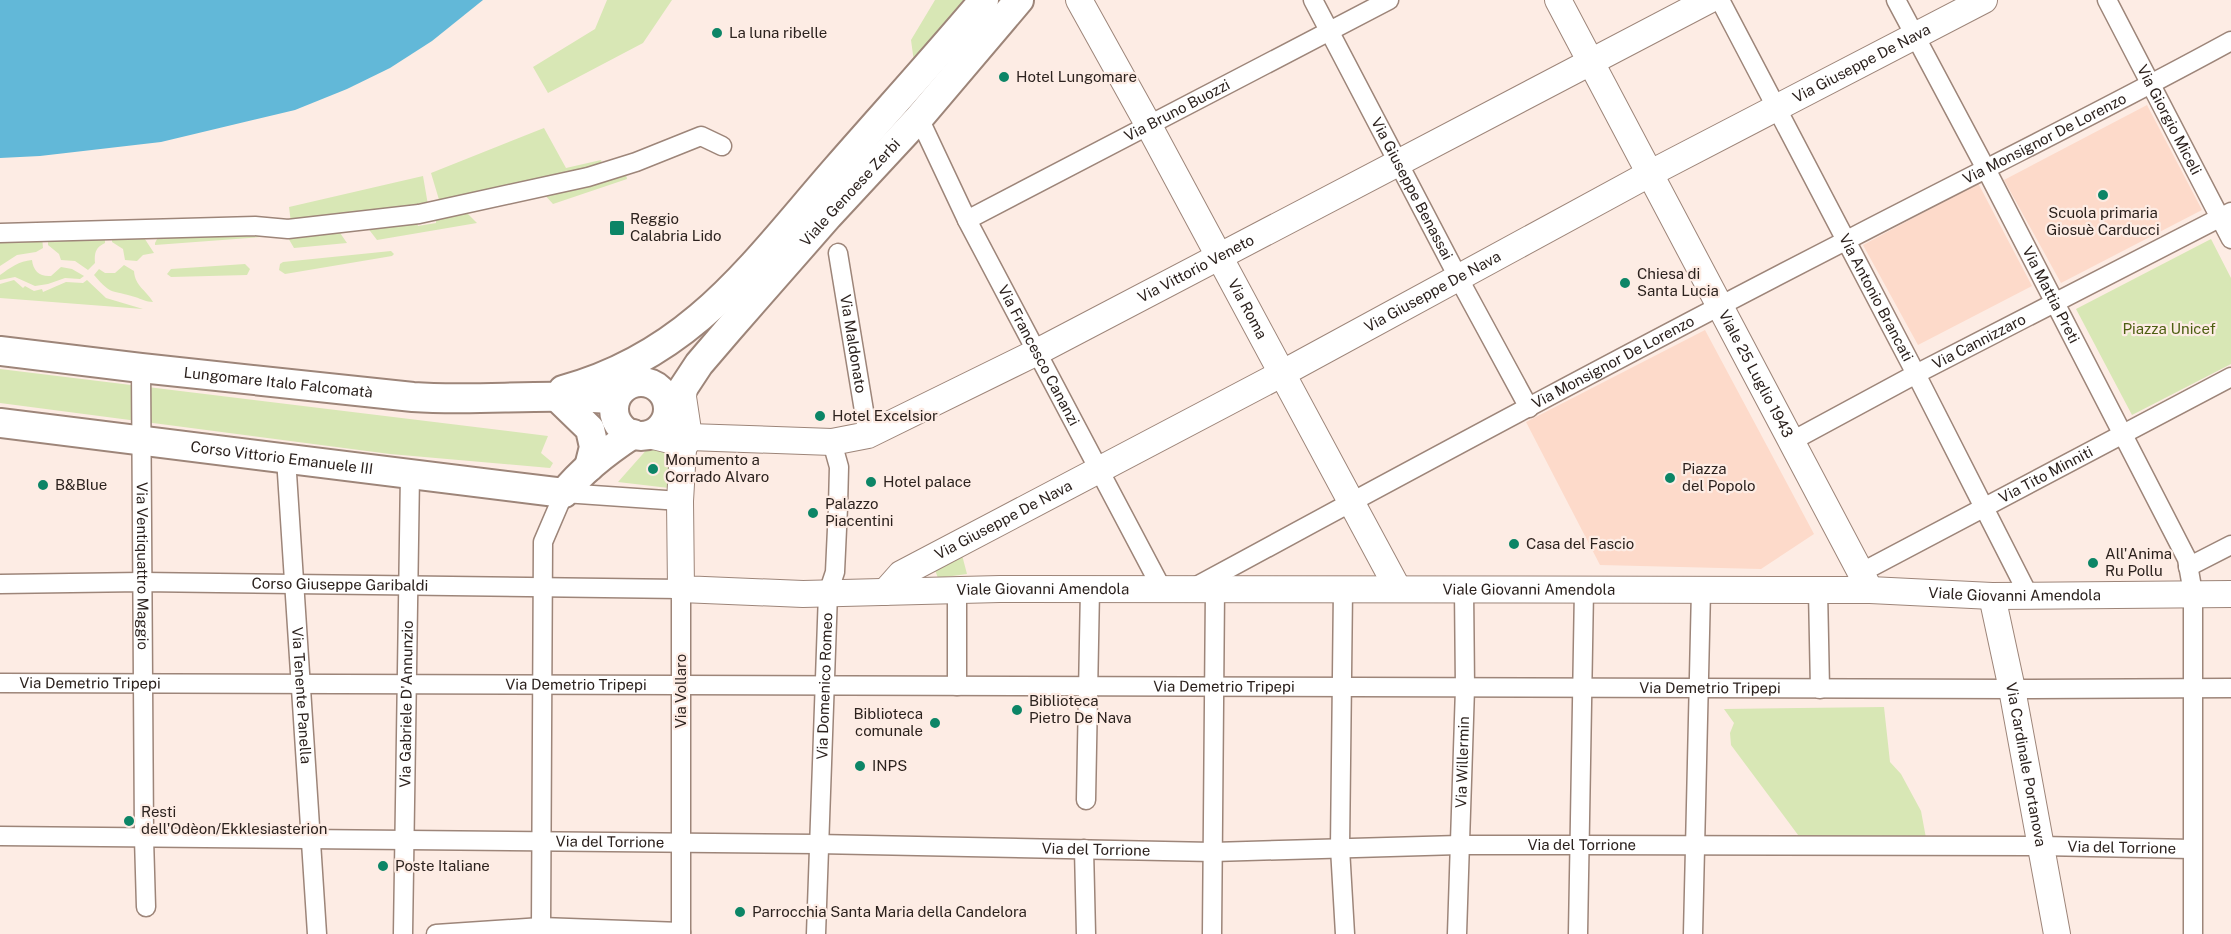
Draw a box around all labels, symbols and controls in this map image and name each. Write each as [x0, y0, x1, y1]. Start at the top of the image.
street label: Via Giuseppe De Nava [1790, 20, 1933, 106]
place label: La luna ribelle [729, 24, 827, 41]
marker: La luna ribelle [710, 26, 724, 40]
street label: Via Giorgio Miceli [2134, 62, 2205, 177]
place label: Hotel Lungomare [1016, 68, 1137, 85]
marker: Hotel Lungomare [997, 70, 1011, 84]
street label: Via Bruno Buozzi [1121, 76, 1233, 144]
street label: Via Monsignor De Lorenzo [1960, 89, 2129, 187]
street label: Via Giuseppe Benassai [1368, 115, 1456, 262]
street label: Viale Genoese Zerbi [797, 135, 903, 249]
marker: Scuola primaria Giosuè Carducci [2096, 188, 2110, 202]
place label: Scuola primaria Giosuè Carducci [2046, 204, 2160, 238]
place label: Reggio Calabria Lido [630, 210, 722, 244]
marker: Reggio Calabria Lido [608, 219, 626, 237]
street label: Via Vittorio Veneto [1135, 231, 1257, 306]
street label: Via Antonio Brancati [1836, 231, 1917, 364]
street label: Via Mattia Preti [2019, 243, 2083, 346]
street label: Via Giuseppe De Nava [1361, 247, 1503, 335]
place label: Chiesa di Santa Lucia [1637, 265, 1719, 299]
street label: Via Roma [1225, 276, 1271, 342]
marker: Chiesa di Santa Lucia [1618, 276, 1632, 290]
street label: Via Francesco Cananzi [995, 282, 1083, 428]
street label: Via Maldonato [837, 293, 870, 394]
street label: Viale 25 Luglio 1943 [1716, 307, 1797, 440]
street label: Via Cannizzaro [1929, 310, 2028, 372]
street label: Via Monsignor De Lorenzo [1529, 312, 1697, 412]
park label: Piazza Unicef [2122, 320, 2216, 337]
street label: Lungomare Italo Falcomatà [183, 364, 374, 401]
place label: Hotel Excelsior [832, 407, 938, 424]
marker: Hotel Excelsior [813, 409, 827, 423]
street label: Corso Vittorio Emanuele III [190, 438, 374, 477]
street label: Via Tito Minniti [1996, 443, 2096, 506]
place label: Monumento a Corrado Alvaro [665, 451, 769, 485]
place label: Piazza del Popolo [1682, 460, 1756, 494]
marker: Monumento a Corrado Alvaro [646, 462, 660, 476]
marker: Piazza del Popolo [1663, 471, 1677, 485]
place label: Hotel palace [883, 473, 971, 490]
marker: Hotel palace [864, 475, 878, 489]
place label: B&Blue [55, 476, 107, 493]
street label: Via Giuseppe De Nava [932, 477, 1075, 563]
marker: B&Blue [36, 478, 50, 492]
street label: Via Ventiquattro Maggio [134, 482, 152, 650]
place label: Palazzo Piacentini [825, 495, 894, 529]
marker: Palazzo Piacentini [806, 506, 820, 520]
place label: Casa del Fascio [1526, 535, 1634, 552]
marker: Casa del Fascio [1507, 537, 1521, 551]
place label: All'Anima Ru Pollu [2105, 545, 2172, 579]
marker: All'Anima Ru Pollu [2086, 556, 2100, 570]
street label: Corso Giuseppe Garibaldi [251, 574, 428, 594]
street label: Viale Giovanni Amendola [956, 580, 1129, 598]
street label: Viale Giovanni Amendola [1442, 581, 1615, 598]
street label: Viale Giovanni Amendola [1928, 584, 2101, 604]
street label: Via Domenico Romeo [813, 612, 835, 760]
street label: Via Gabriele D'Annunzio [396, 620, 416, 788]
street label: Via Tenente Panella [289, 626, 315, 765]
street label: Via Vollaro [672, 654, 689, 728]
street label: Via Demetrio Tripepi [19, 674, 161, 691]
street label: Via Demetrio Tripepi [505, 676, 647, 693]
street label: Via Demetrio Tripepi [1153, 677, 1295, 695]
street label: Via Demetrio Tripepi [1639, 679, 1781, 696]
street label: Via Cardinale Portanova [2003, 681, 2050, 848]
place label: Biblioteca Pietro De Nava [1029, 692, 1131, 726]
marker: Biblioteca Pietro De Nava [1010, 703, 1024, 717]
place label: Biblioteca comunale [853, 705, 923, 739]
marker: Biblioteca comunale [928, 716, 942, 730]
street label: Via Willermin [1452, 716, 1472, 808]
place label: INPS [872, 757, 907, 774]
marker: INPS [853, 759, 867, 773]
place label: Resti dell'Odèon/Ekklesiasterion [141, 803, 327, 837]
marker: Resti dell'Odèon/Ekklesiasterion [122, 814, 136, 828]
street label: Via del Torrione [556, 832, 664, 851]
street label: Via del Torrione [1527, 836, 1636, 853]
street label: Via del Torrione [2067, 838, 2176, 857]
street label: Via del Torrione [1041, 840, 1150, 859]
place label: Poste Italiane [395, 857, 490, 874]
marker: Poste Italiane [376, 859, 390, 873]
place label: Parrocchia Santa Maria della Candelora [752, 903, 1027, 920]
marker: Parrocchia Santa Maria della Candelora [733, 905, 747, 919]

